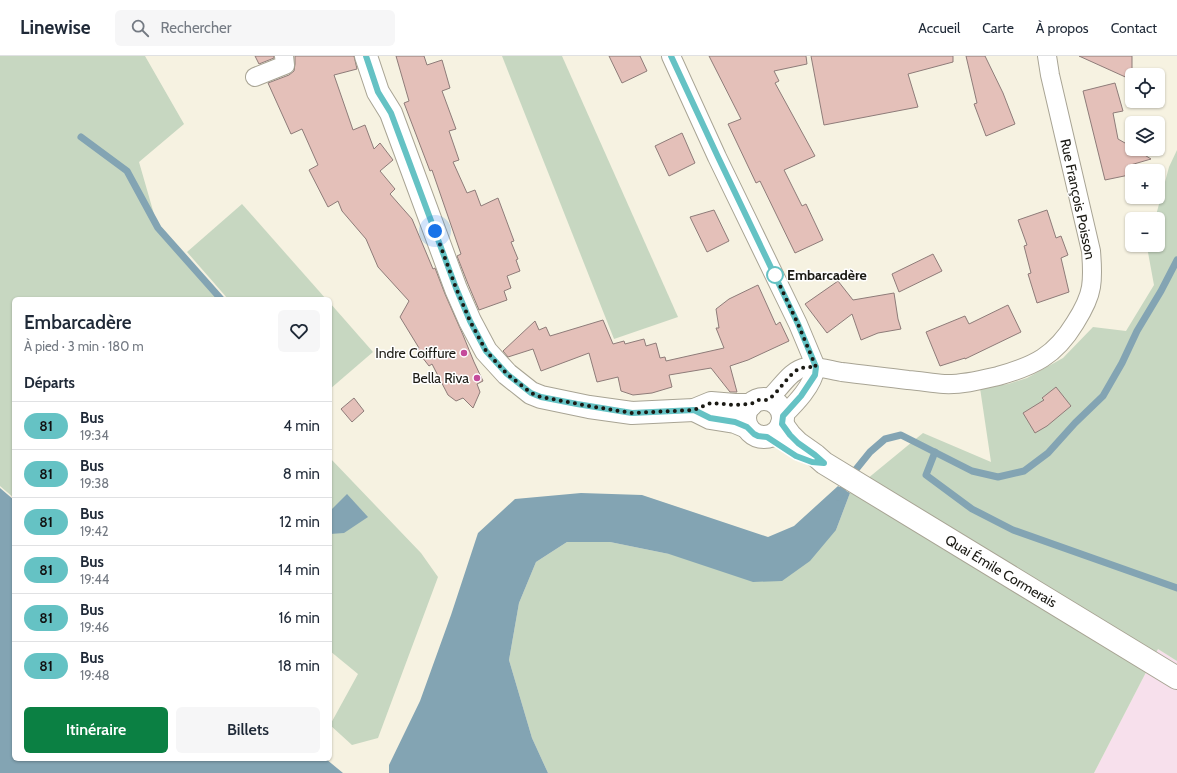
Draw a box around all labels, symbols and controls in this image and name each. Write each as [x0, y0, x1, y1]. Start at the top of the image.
search box [115, 10, 395, 46]
text: Linewise [20, 16, 91, 39]
icon: search [129, 17, 151, 39]
text: Rechercher [161, 19, 231, 37]
text: Accueil [918, 19, 960, 37]
text: Carte [982, 19, 1014, 37]
text: À propos [1036, 19, 1089, 37]
text: Contact [1111, 19, 1157, 37]
map controls [1125, 68, 1165, 252]
button: locate [1125, 68, 1165, 108]
button: layers [1125, 116, 1165, 156]
street label: Rue François Poisson [1056, 137, 1100, 261]
button: + [1125, 164, 1165, 204]
button: − [1125, 212, 1165, 252]
your location [425, 221, 445, 241]
marker: Embarcadère [766, 266, 784, 284]
place label: Embarcadère [787, 266, 867, 284]
button: heart [278, 310, 320, 352]
text: Embarcadère [24, 311, 131, 334]
text: À pied · 3 min · 180 m [24, 338, 144, 354]
place label: Indre Coiffure [375, 344, 456, 362]
marker: Indre Coiffure [459, 348, 469, 358]
place label: Bella Riva [412, 369, 469, 387]
marker: Bella Riva [472, 373, 482, 383]
text: Départs [24, 374, 75, 392]
text: Bus [80, 409, 104, 427]
text: 81 [39, 417, 53, 435]
text: 4 min [283, 417, 320, 435]
text: 19:34 [80, 427, 109, 443]
text: Bus [80, 457, 104, 475]
text: 81 [39, 465, 53, 483]
text: 8 min [283, 465, 320, 483]
text: 19:38 [80, 475, 109, 491]
text: Bus [80, 505, 104, 523]
text: 81 [39, 513, 53, 531]
text: 12 min [279, 513, 320, 531]
text: 19:42 [80, 523, 109, 539]
street label: Quai Émile Cormerais [942, 531, 1060, 612]
text: Bus [80, 553, 104, 571]
text: 81 [39, 561, 53, 579]
text: 14 min [278, 561, 320, 579]
text: 19:44 [80, 571, 109, 587]
text: Bus [80, 601, 104, 619]
text: 81 [39, 609, 53, 627]
text: 16 min [278, 609, 320, 627]
text: 19:46 [80, 619, 109, 635]
text: Bus [80, 649, 104, 667]
text: 81 [39, 657, 53, 675]
text: 18 min [278, 657, 320, 675]
text: 19:48 [80, 667, 110, 683]
button: Itinéraire [24, 707, 168, 753]
button: Billets [176, 707, 320, 753]

